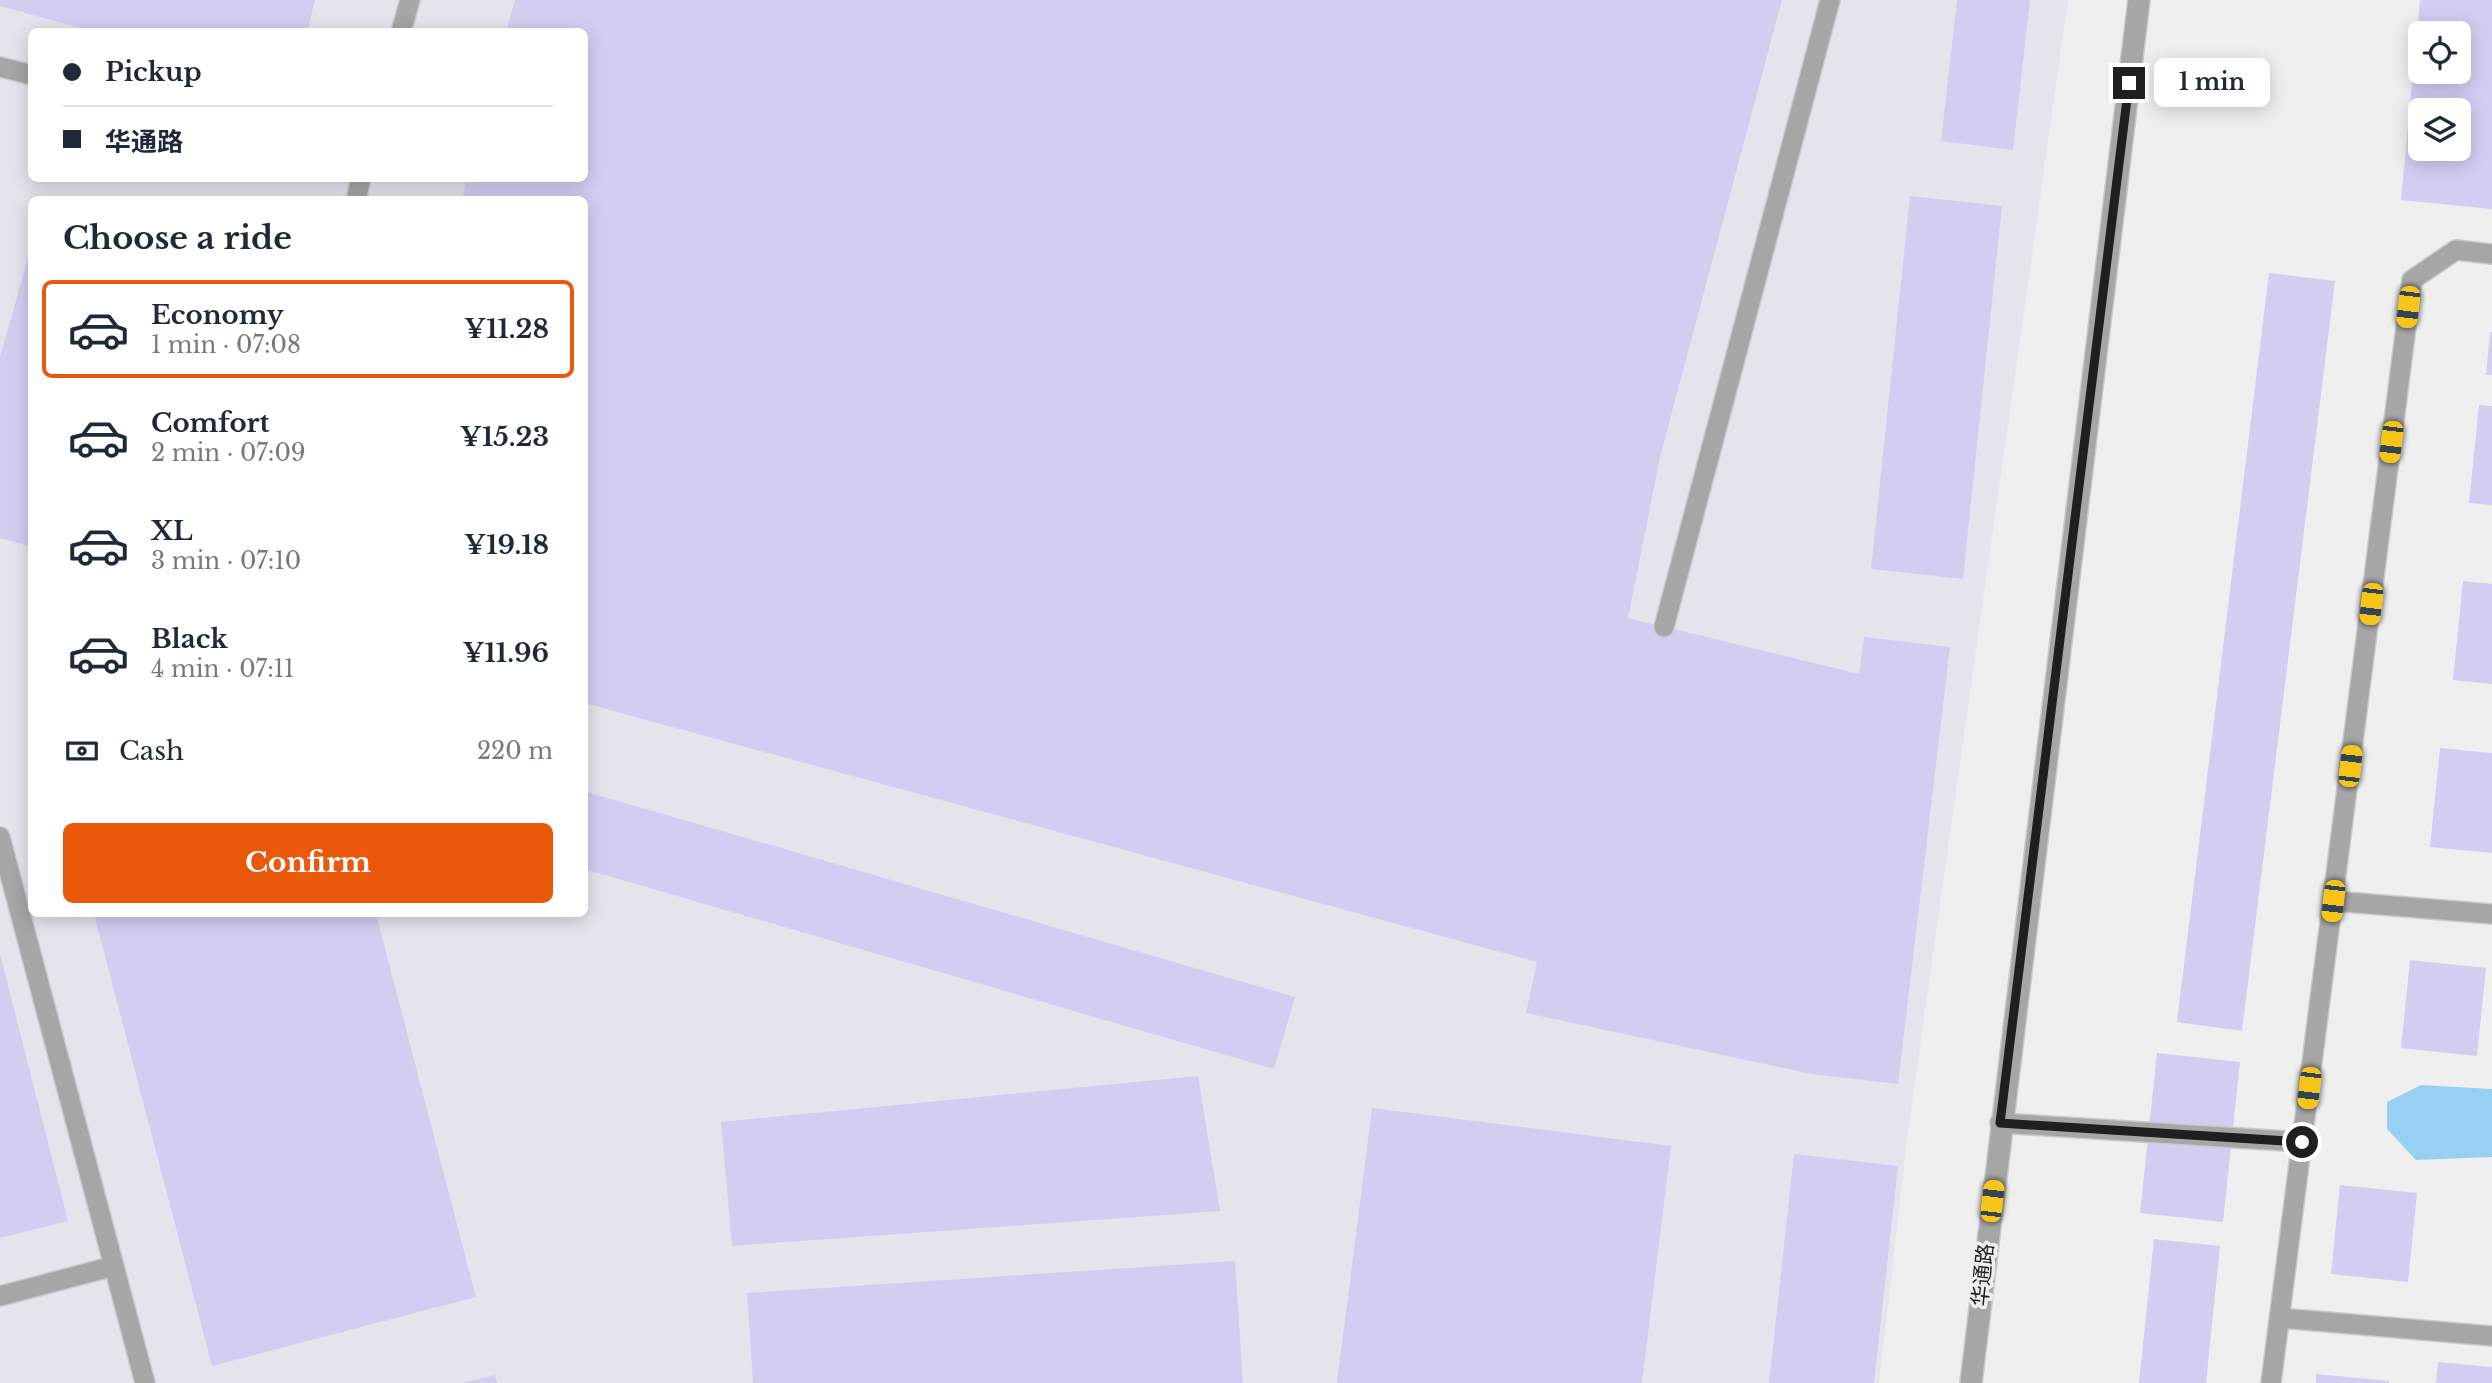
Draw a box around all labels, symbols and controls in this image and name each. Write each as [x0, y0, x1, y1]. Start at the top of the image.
map controls [2408, 21, 2471, 161]
button: locate [2408, 21, 2471, 84]
text: Pickup [105, 56, 202, 88]
callout: 1 min [2154, 58, 2269, 108]
route end [2113, 67, 2145, 99]
text: 1 min [2179, 68, 2245, 96]
button: layers [2408, 98, 2471, 161]
text: 华通路 [105, 126, 183, 158]
text: Choose a ride [63, 218, 292, 258]
car [2396, 285, 2421, 329]
icon: car [67, 298, 130, 361]
text: Economy [151, 299, 284, 331]
text: ¥11.28 [464, 313, 549, 345]
text: 1 min · 07:08 [151, 331, 301, 359]
icon: car [67, 406, 130, 469]
text: Comfort [151, 407, 269, 439]
car [2379, 420, 2404, 464]
text: ¥15.23 [460, 421, 549, 453]
text: 2 min · 07:09 [151, 439, 306, 467]
icon: car [67, 514, 130, 577]
text: XL [151, 515, 193, 547]
text: ¥19.18 [464, 529, 549, 561]
text: 3 min · 07:10 [151, 547, 301, 575]
car [2359, 582, 2384, 626]
icon: car [67, 622, 130, 685]
text: Black [151, 623, 228, 655]
text: ¥11.96 [462, 637, 549, 669]
text: 4 min · 07:11 [151, 655, 294, 683]
icon: cash [63, 732, 101, 770]
text: Cash [119, 735, 184, 767]
text: 220 m [477, 737, 553, 765]
car [2338, 744, 2363, 788]
button: Confirm [63, 823, 553, 903]
car [2321, 879, 2346, 923]
car [2297, 1066, 2322, 1110]
route start [2286, 1126, 2318, 1158]
car [1980, 1179, 2005, 1223]
street label: 华通路 [1967, 1242, 1999, 1308]

